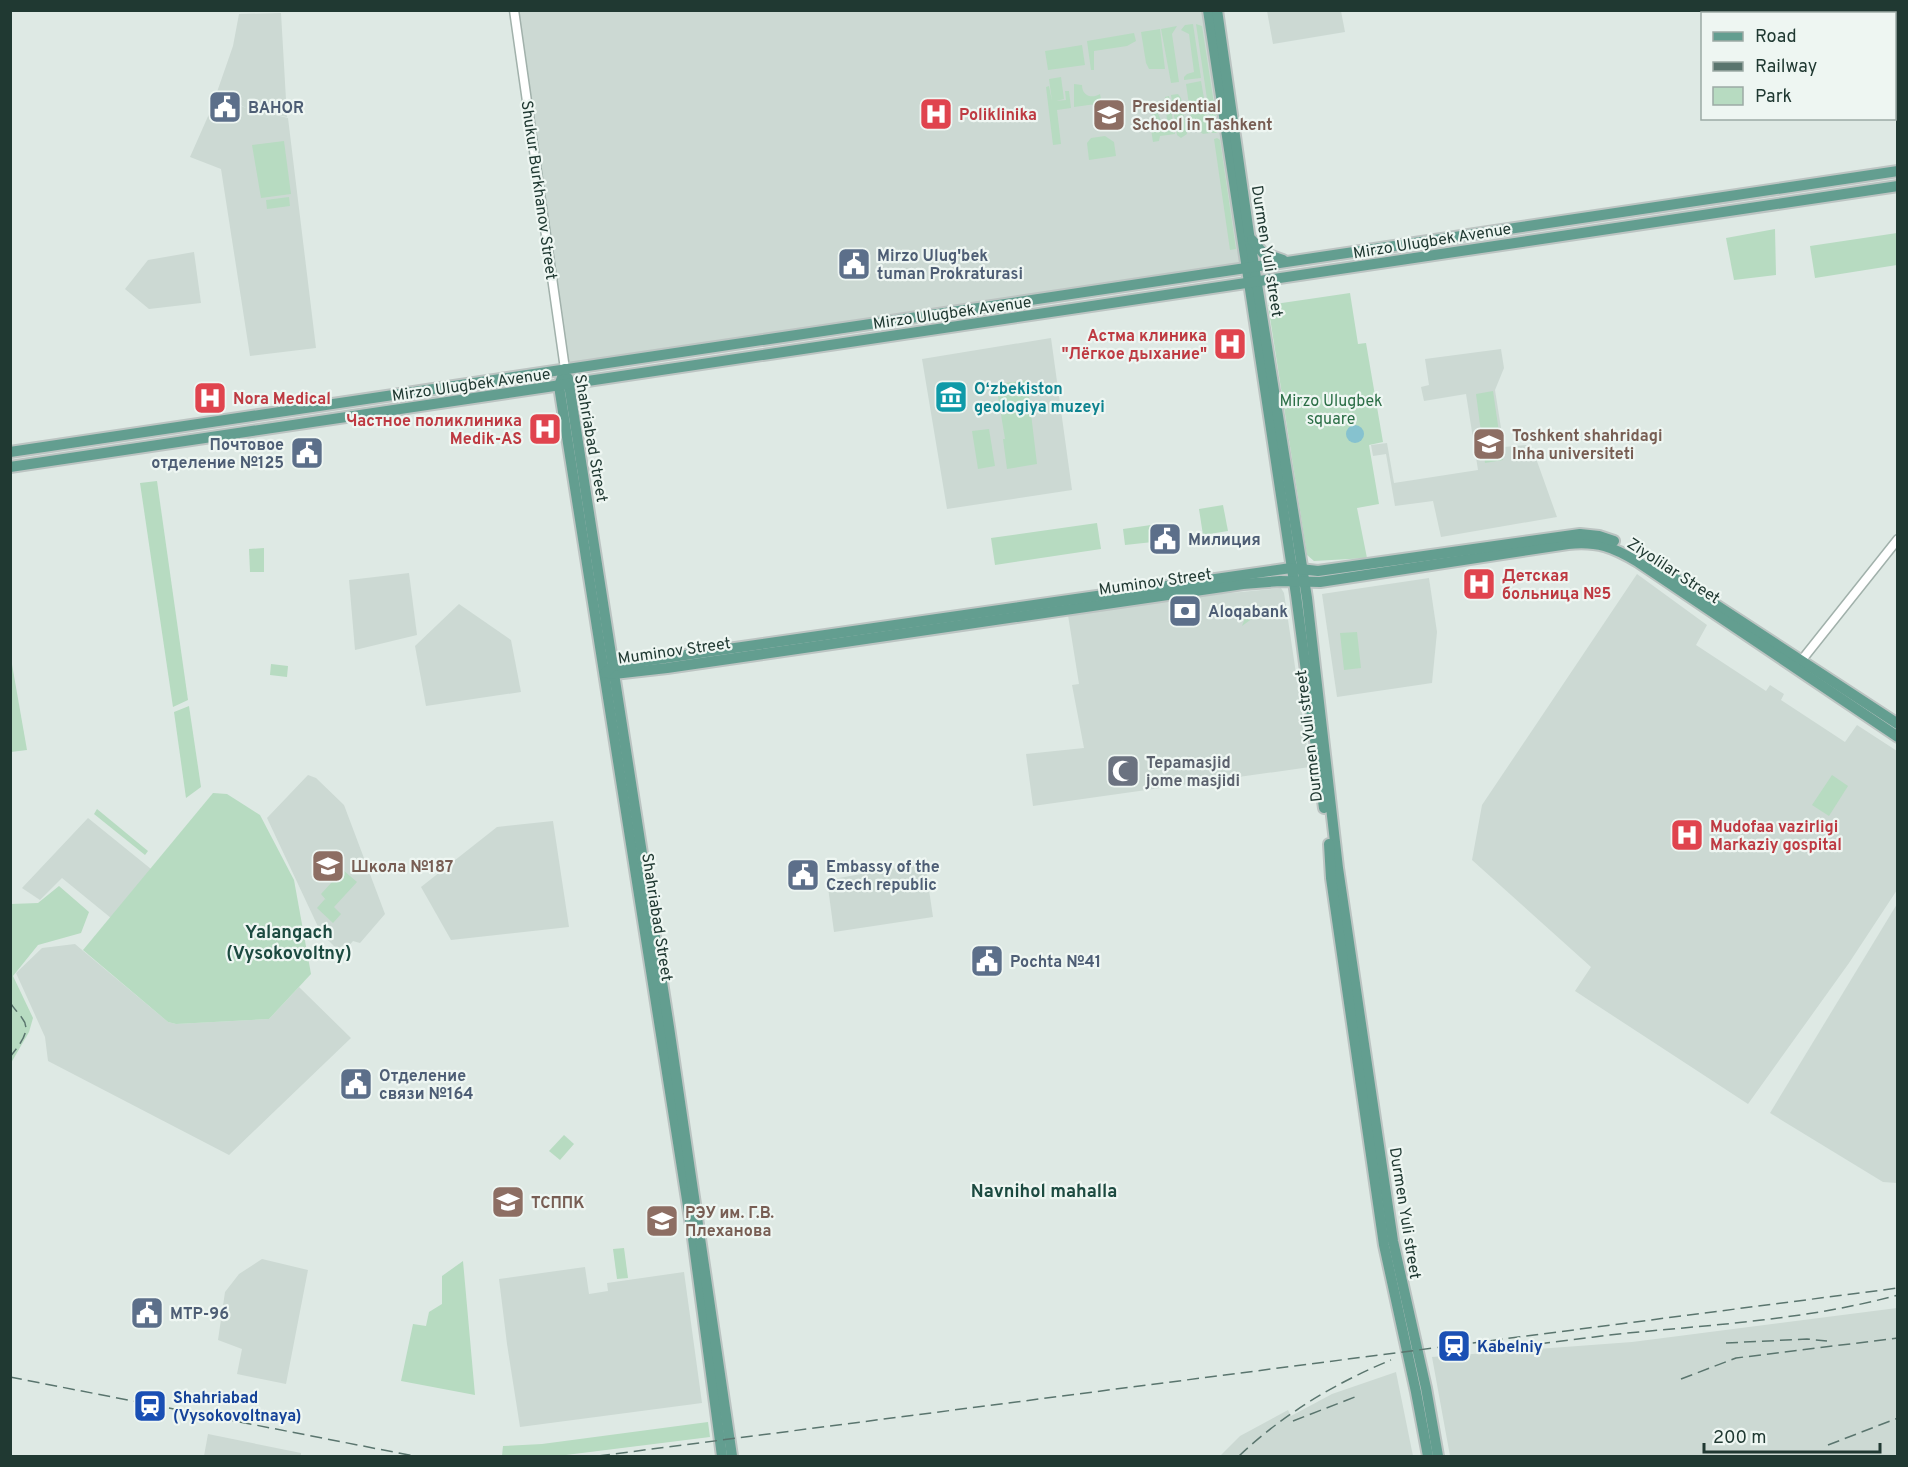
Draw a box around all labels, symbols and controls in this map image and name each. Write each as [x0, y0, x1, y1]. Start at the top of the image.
legend [1701, 12, 1896, 120]
text: Road [1755, 26, 1797, 49]
text: Railway [1755, 56, 1817, 79]
text: Park [1755, 86, 1792, 109]
public building icon: BAHOR [207, 89, 243, 125]
hospital icon: Poliklinika [918, 96, 954, 132]
school or university icon: Presidential School in Tashkent [1091, 97, 1127, 133]
place label: Presidential School in Tashkent [1132, 98, 1273, 136]
place label: BAHOR [248, 99, 304, 119]
street label: Shukur Burkhanov Street [516, 99, 561, 281]
place label: Poliklinika [959, 106, 1037, 126]
street label: Durmen Yuli street [1246, 184, 1286, 319]
street label: Mirzo Ulugbek Avenue [1352, 220, 1513, 264]
public building icon: Mirzo Ulug'bek tuman Prokraturasi [836, 246, 872, 282]
place label: Mirzo Ulug'bek tuman Prokraturasi [877, 247, 1023, 285]
street label: Mirzo Ulugbek Avenue [872, 293, 1033, 335]
hospital icon: Астма клиника "Лёгкое дыхание" [1212, 326, 1248, 362]
place label: Астма клиника "Лёгкое дыхание" [1061, 327, 1207, 365]
street label: Mirzo Ulugbek Avenue [391, 365, 552, 407]
street label: Shahriabad Street [569, 373, 611, 504]
museum icon: Oʻzbekiston geologiya muzeyi [933, 379, 969, 415]
hospital icon: Nora Medical [192, 380, 228, 416]
place label: Oʻzbekiston geologiya muzeyi [974, 380, 1105, 418]
place label: Nora Medical [233, 390, 331, 410]
park label: Mirzo Ulugbek square [1279, 392, 1383, 430]
hospital icon: Частное поликлиника Medik-AS [527, 411, 563, 447]
place label: Частное поликлиника Medik-AS [346, 412, 522, 450]
school or university icon: Toshkent shahridagi Inha universiteti [1471, 426, 1507, 462]
place label: Toshkent shahridagi Inha universiteti [1512, 427, 1663, 465]
public building icon: Почтовое отделение №125 [289, 435, 325, 471]
place label: Почтовое отделение №125 [151, 436, 284, 474]
public building icon: Милиция [1147, 521, 1183, 557]
place label: Милиция [1188, 531, 1261, 551]
street label: Ziyolilar Street [1623, 534, 1723, 609]
street label: Muminov Street [1098, 565, 1213, 601]
hospital icon: Детская больница №5 [1461, 566, 1497, 602]
place label: Детская больница №5 [1502, 567, 1611, 605]
bank icon: Aloqabank [1167, 593, 1203, 629]
place label: Aloqabank [1208, 603, 1288, 623]
street label: Muminov Street [617, 634, 732, 670]
street label: Durmen Yuli street [1292, 668, 1328, 803]
mosque icon: Tepamasjid jome masjidi [1105, 753, 1141, 789]
place label: Tepamasjid jome masjidi [1145, 754, 1240, 792]
hospital icon: Mudofaa vazirligi Markaziy gospital [1669, 817, 1705, 853]
place label: Mudofaa vazirligi Markaziy gospital [1710, 818, 1842, 856]
school or university icon: Школа №187 [310, 848, 346, 884]
street label: Shahriabad Street [636, 852, 676, 983]
public building icon: Embassy of the Czech republic [785, 857, 821, 893]
place label: Школа №187 [351, 858, 453, 878]
place label: Embassy of the Czech republic [826, 858, 940, 896]
district label: Yalangach (Vysokovoltny) [226, 922, 352, 966]
public building icon: Pochta №41 [969, 943, 1005, 979]
place label: Pochta №41 [1010, 953, 1101, 973]
public building icon: Отделение связи №164 [338, 1066, 374, 1102]
place label: Отделение связи №164 [379, 1067, 474, 1105]
street label: Durmen Yuli street [1384, 1146, 1424, 1281]
district label: Navnihol mahalla [971, 1181, 1117, 1204]
school or university icon: ТСППК [490, 1184, 526, 1220]
place label: ТСППК [531, 1194, 585, 1214]
school or university icon: РЭУ им. Г.В. Плеханова [644, 1203, 680, 1239]
place label: РЭУ им. Г.В. Плеханова [685, 1204, 774, 1242]
public building icon: MTP-96 [129, 1295, 165, 1331]
place label: MTP-96 [170, 1305, 229, 1325]
station icon: Kabelniy [1436, 1328, 1472, 1364]
place label: Kabelniy [1477, 1338, 1543, 1358]
station icon: Shahriabad (Vysokovoltnaya) [132, 1388, 168, 1424]
place label: Shahriabad (Vysokovoltnaya) [173, 1389, 301, 1427]
scale bar [1704, 1416, 1880, 1454]
text: 200 m [1713, 1427, 1766, 1450]

